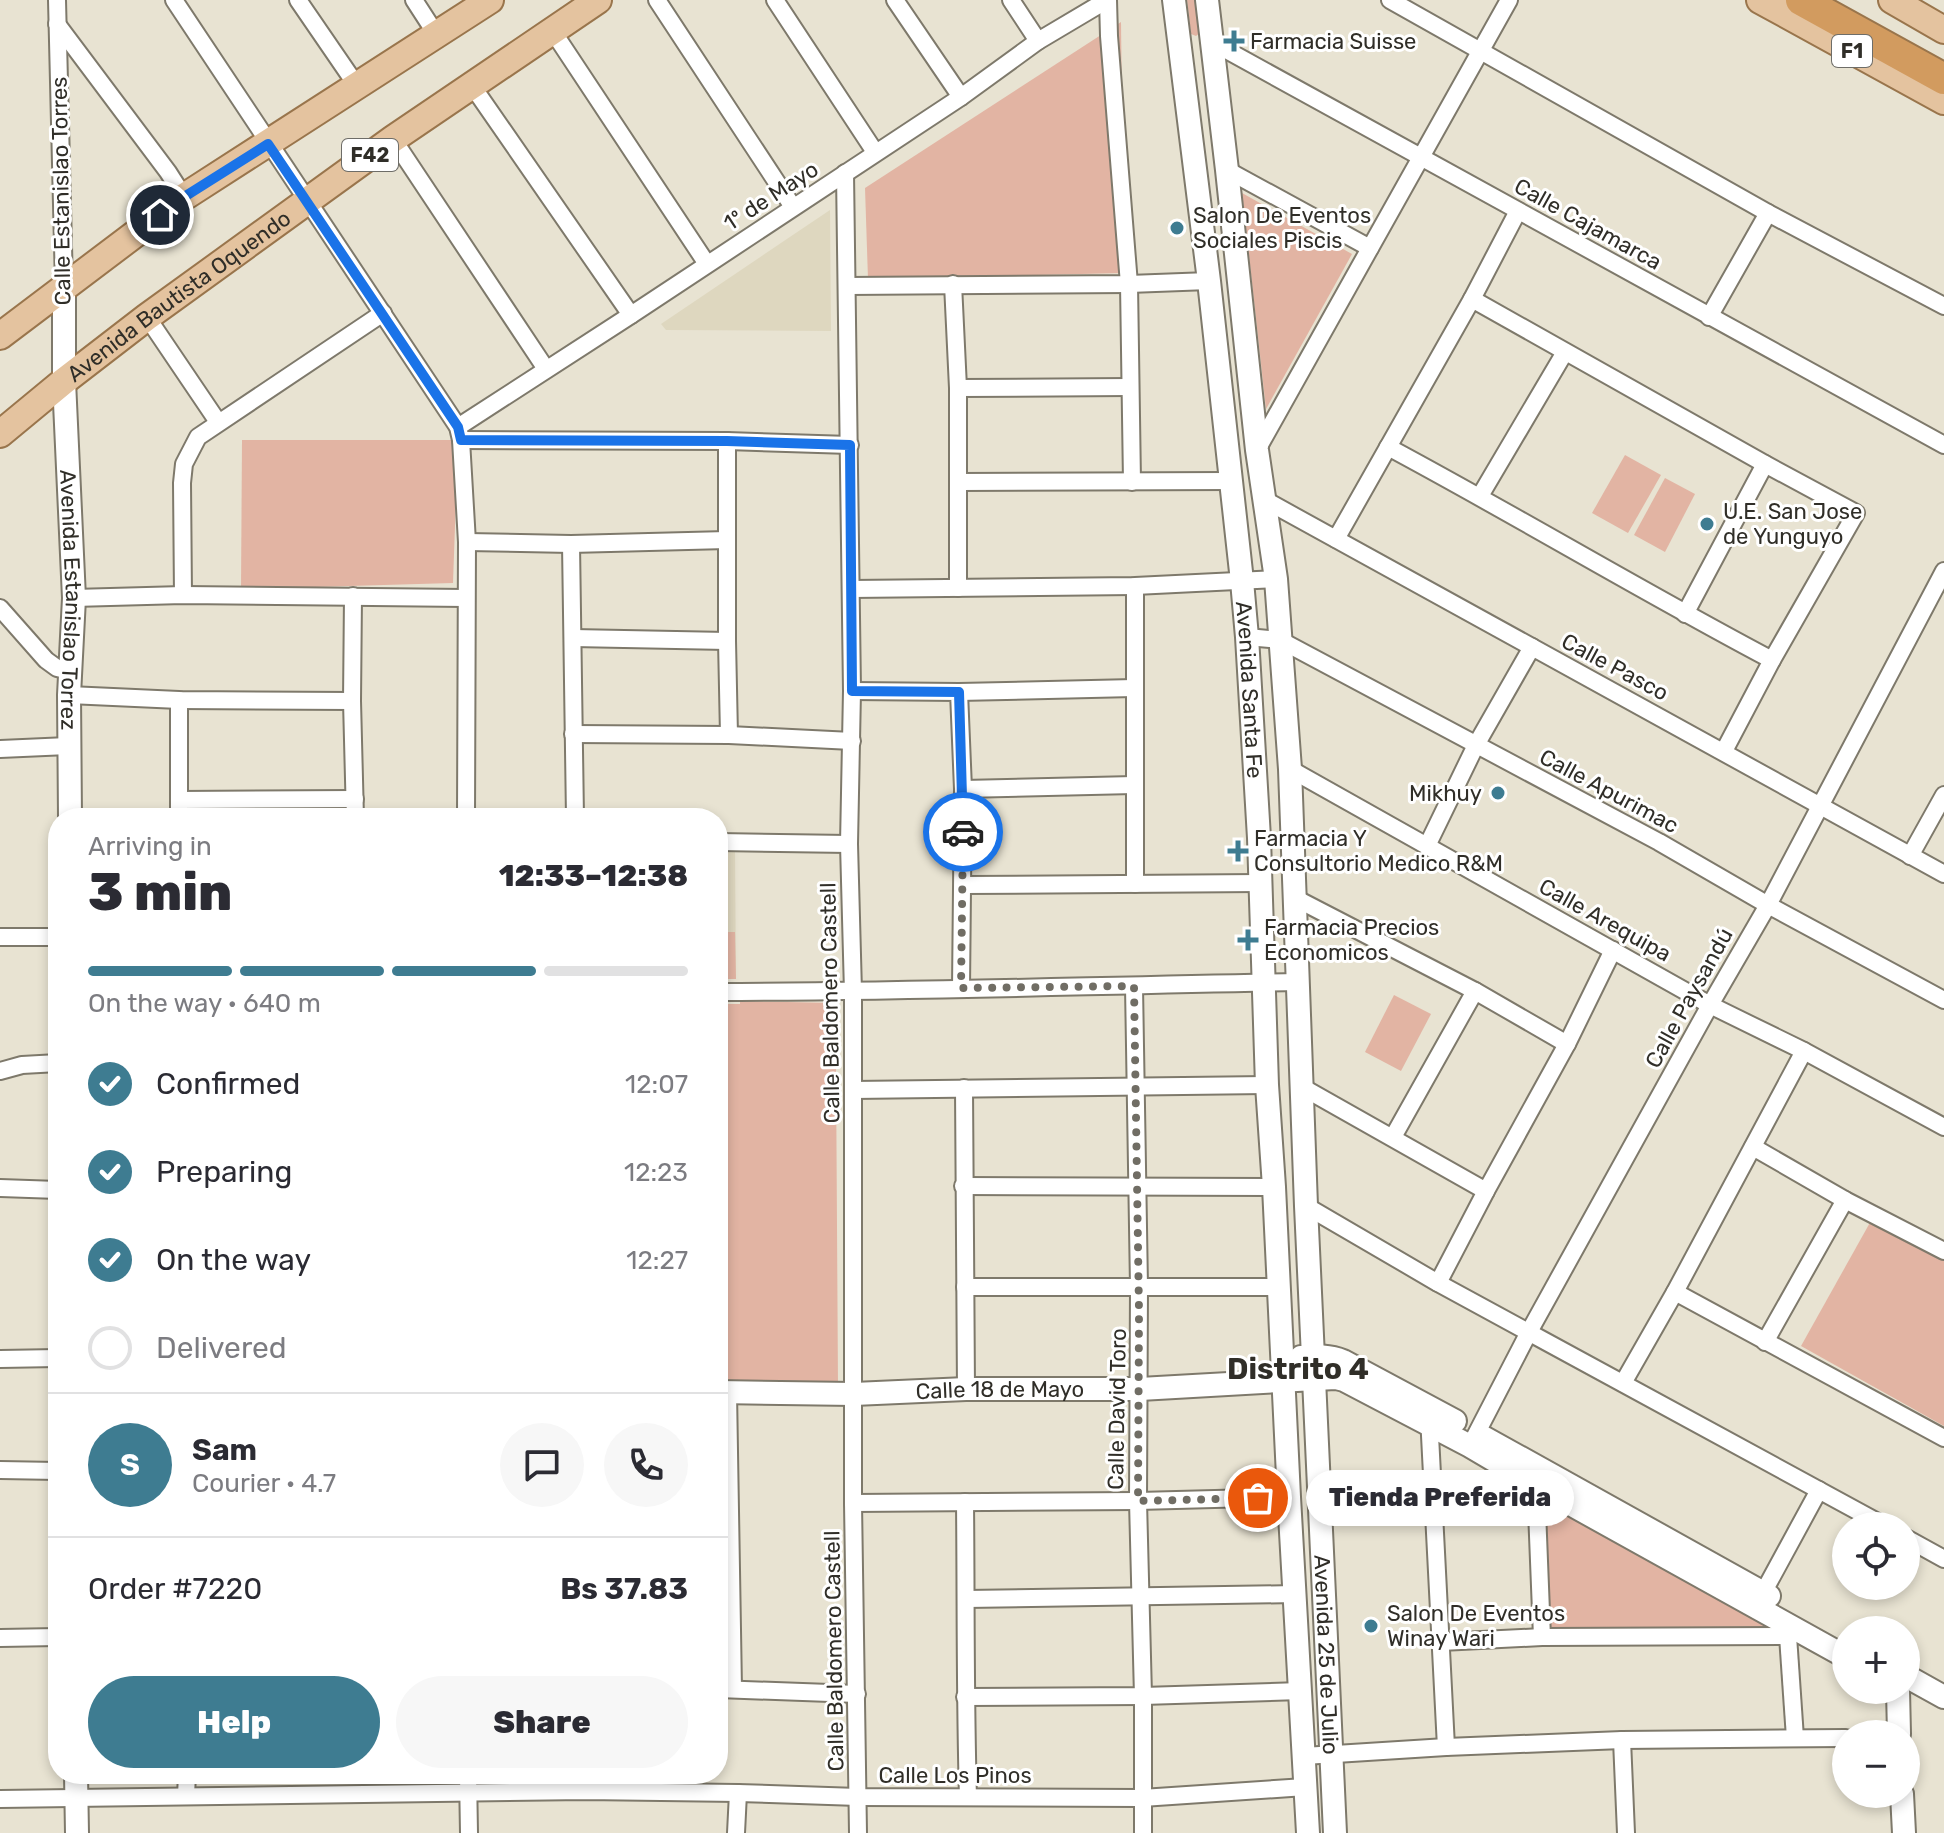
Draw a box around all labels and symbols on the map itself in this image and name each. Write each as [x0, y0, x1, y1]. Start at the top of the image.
place label: Farmacia Suisse [1250, 28, 1416, 55]
marker: Farmacia Suisse [1225, 32, 1243, 50]
road number: F1 [1832, 35, 1872, 67]
street label: Calle Estanislao Torres [46, 76, 76, 306]
road number: F42 [342, 139, 398, 171]
street label: 1º de Mayo [719, 155, 823, 237]
street label: Calle Cajamarca [1510, 172, 1666, 276]
pin [126, 181, 194, 249]
place label: Salon De Eventos Sociales Piscis [1193, 202, 1371, 254]
street label: Avenida Bautista Oquendo [61, 204, 296, 387]
marker: Salon De Eventos Sociales Piscis [1168, 219, 1186, 237]
street label: Avenida Estanislao Torrez [55, 469, 88, 730]
place label: U.E. San Jose de Yunguyo [1723, 498, 1862, 550]
marker: U.E. San Jose de Yunguyo [1698, 515, 1716, 533]
street label: Avenida Santa Fe [1230, 600, 1269, 779]
street label: Calle Pasco [1557, 628, 1673, 706]
street label: Calle Apurimac [1535, 743, 1683, 839]
place label: Mikhuy [1409, 780, 1482, 807]
marker: Mikhuy [1489, 784, 1507, 802]
courier [923, 792, 1003, 872]
place label: Farmacia Y Consultorio Medico R&M [1254, 825, 1503, 877]
marker: Farmacia Y Consultorio Medico R&M [1229, 842, 1247, 860]
street label: Calle Arequipa [1534, 873, 1676, 967]
street label: Calle Baldomero Castell [814, 882, 846, 1124]
place label: Farmacia Precios Economicos [1264, 914, 1439, 966]
street label: Calle Paysandú [1639, 923, 1739, 1073]
marker: Farmacia Precios Economicos [1239, 931, 1257, 949]
street label: Calle David Toro [1102, 1328, 1132, 1490]
district label: Distrito 4 [1227, 1351, 1369, 1387]
street label: Calle 18 de Mayo [915, 1376, 1084, 1405]
pin [1224, 1464, 1292, 1532]
callout: Tienda Preferida [1306, 1470, 1574, 1526]
street label: Calle Baldomero Castell [818, 1530, 850, 1772]
street label: Avenida 25 de Julio [1309, 1554, 1345, 1755]
place label: Salon De Eventos Winay Wari [1387, 1600, 1565, 1652]
marker: Salon De Eventos Winay Wari [1362, 1617, 1380, 1635]
street label: Calle Los Pinos [878, 1762, 1032, 1789]

